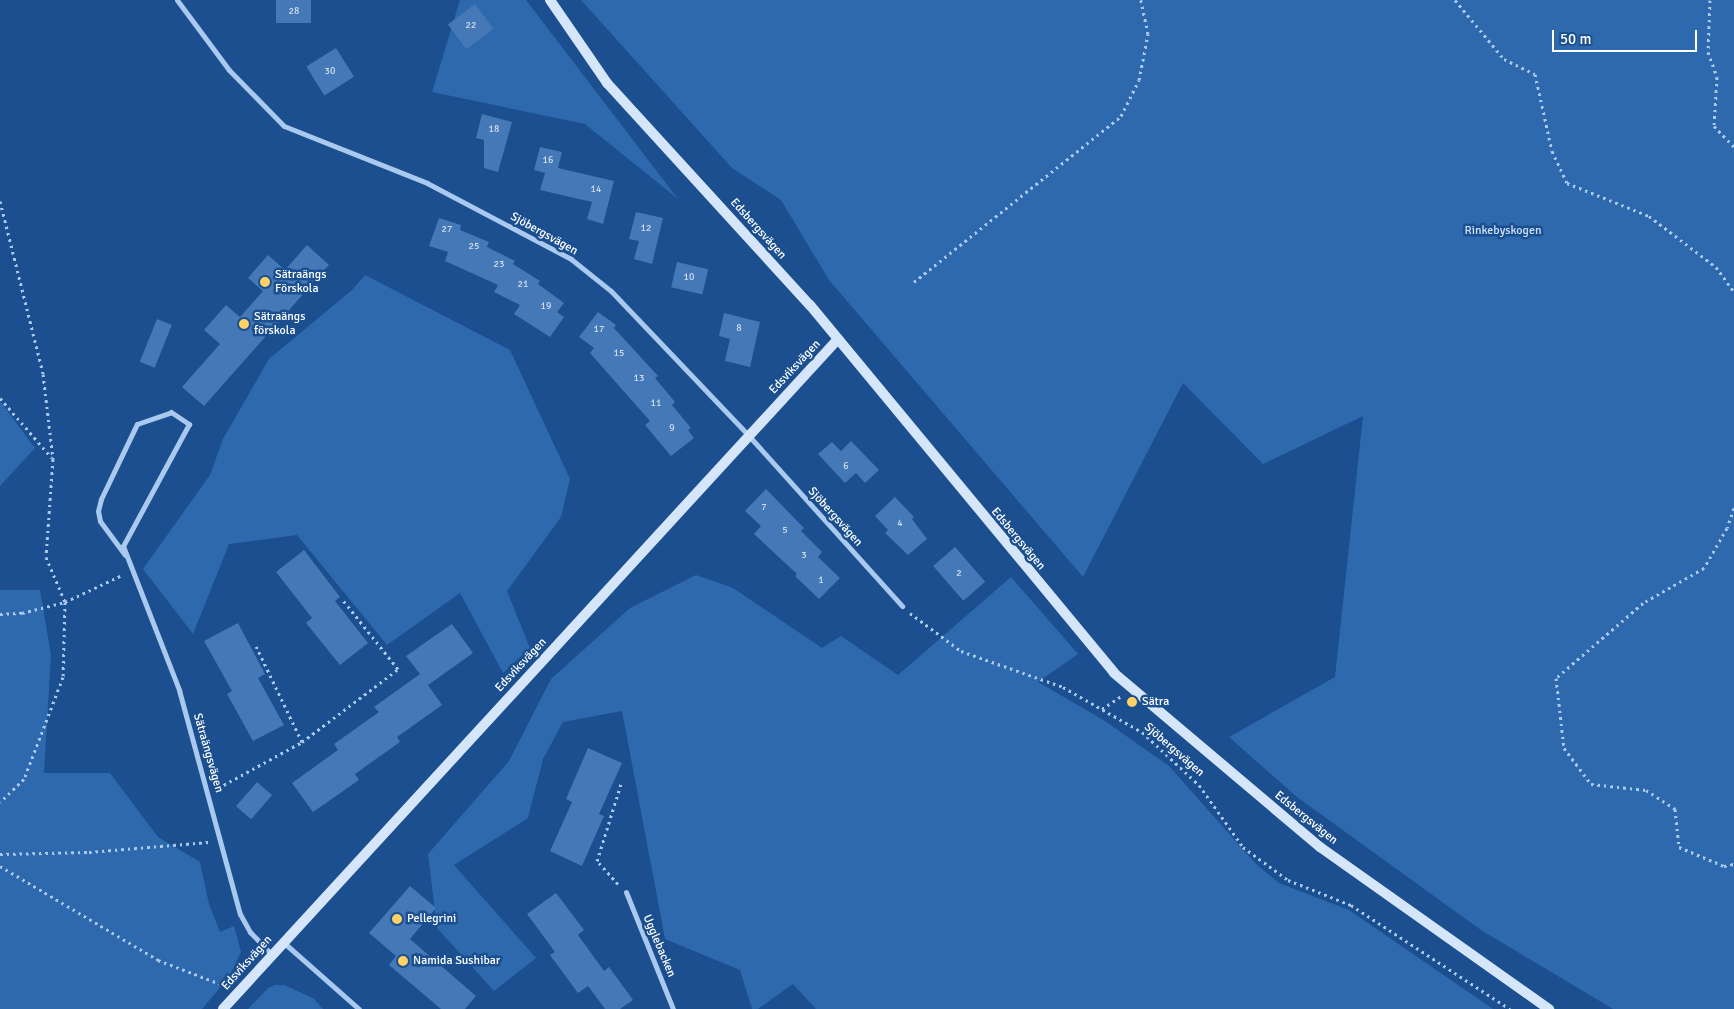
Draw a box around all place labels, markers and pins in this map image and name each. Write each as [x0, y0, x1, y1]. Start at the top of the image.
place label: Sätraängs Förskola [275, 268, 326, 296]
marker: Sätraängs Förskola [259, 276, 271, 288]
place label: Sätraängs förskola [254, 310, 305, 338]
marker: Sätraängs förskola [238, 318, 250, 330]
place label: Sätra [1142, 695, 1169, 709]
marker: Sätra [1126, 696, 1138, 708]
place label: Pellegrini [407, 912, 456, 926]
marker: Pellegrini [391, 913, 403, 925]
place label: Namida Sushibar [413, 954, 500, 968]
marker: Namida Sushibar [397, 955, 409, 967]

